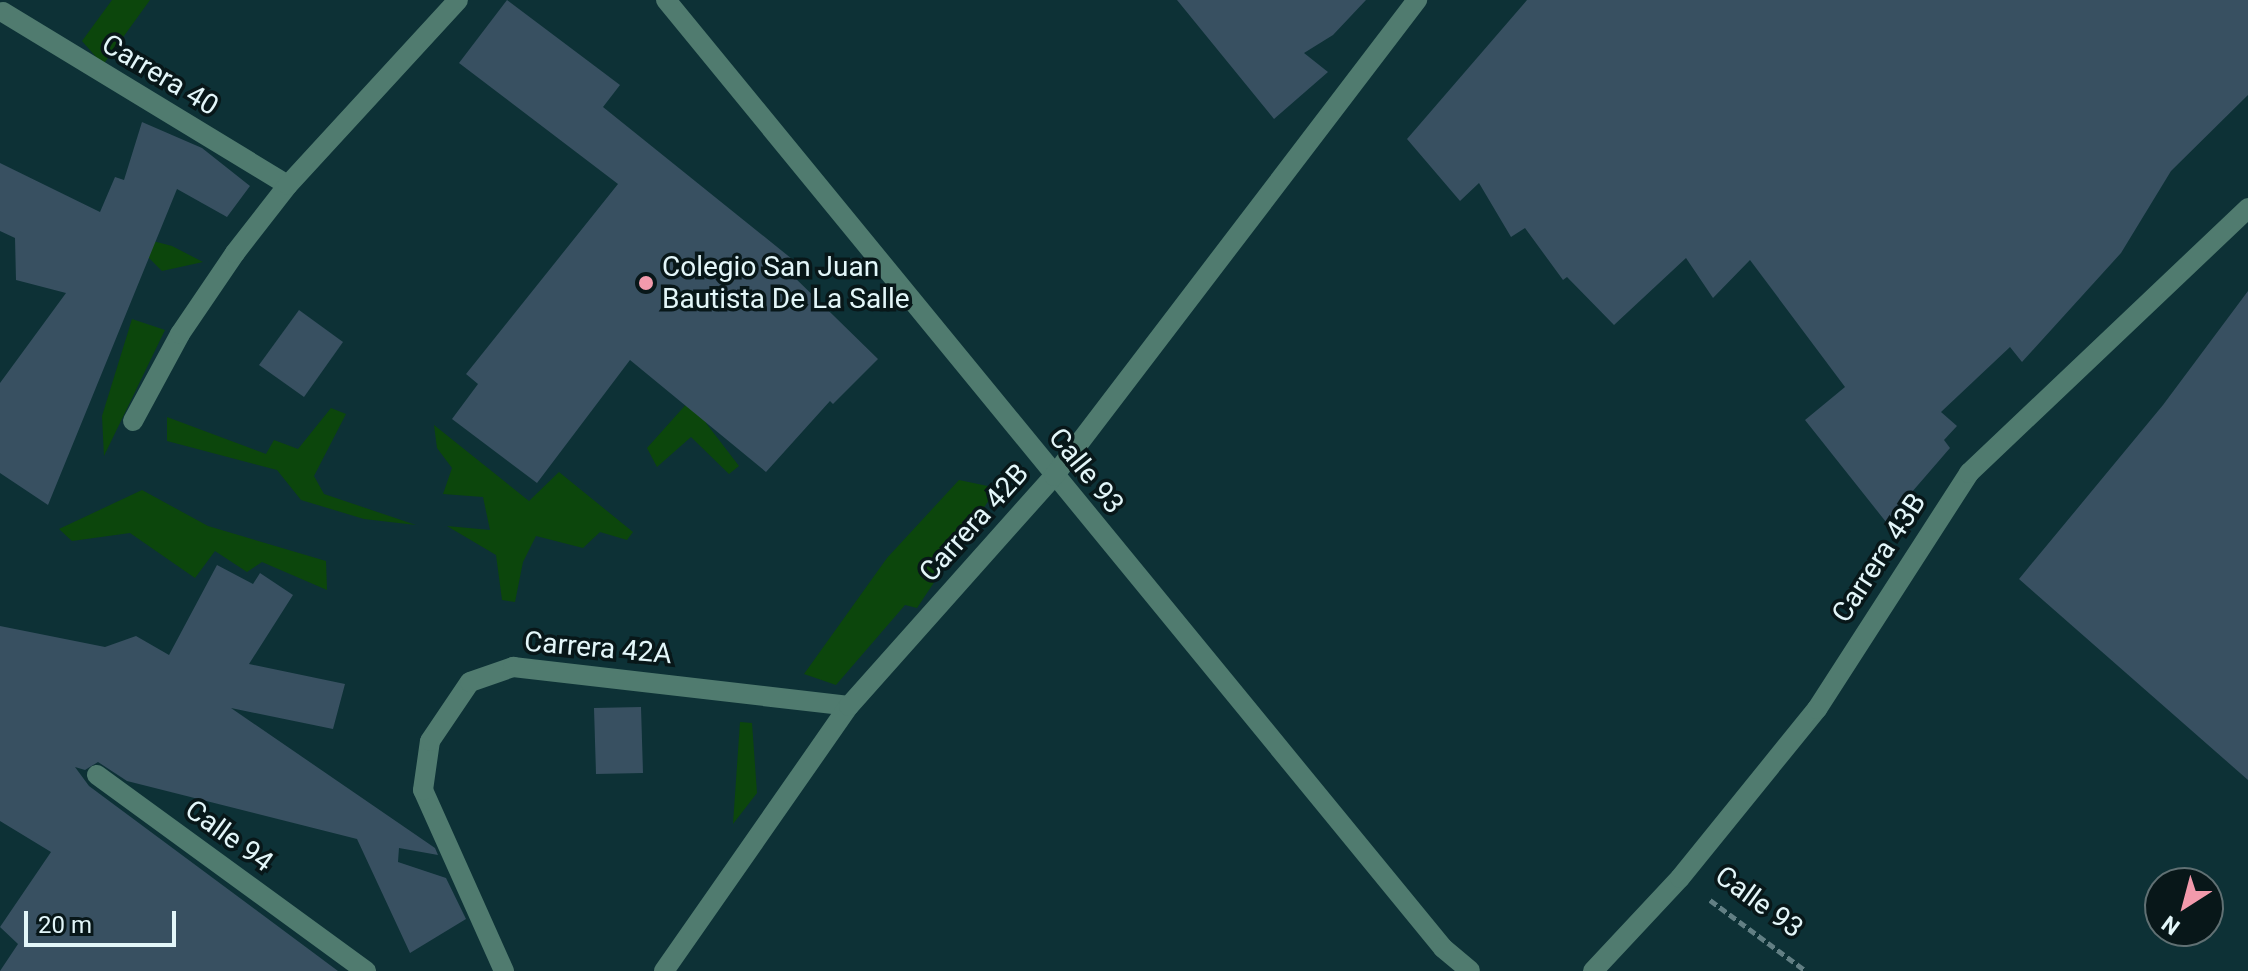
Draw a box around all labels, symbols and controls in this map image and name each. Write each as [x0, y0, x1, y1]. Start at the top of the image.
street label: Carrera 40 [96, 27, 224, 123]
place label: Colegio San Juan Bautista De La Salle [662, 250, 910, 316]
marker: Colegio San Juan Bautista De La Salle [637, 274, 655, 292]
street label: Calle 93 [1041, 421, 1131, 521]
street label: Carrera 42B [912, 457, 1036, 589]
street label: Carrera 43B [1825, 487, 1933, 629]
street label: Carrera 42A [523, 625, 673, 671]
street label: Calle 94 [179, 793, 279, 879]
street label: Calle 93 [1709, 859, 1809, 945]
north arrow [2144, 867, 2224, 947]
scale bar [28, 895, 180, 945]
text: 20 m [38, 911, 92, 939]
text: N [2157, 911, 2184, 940]

